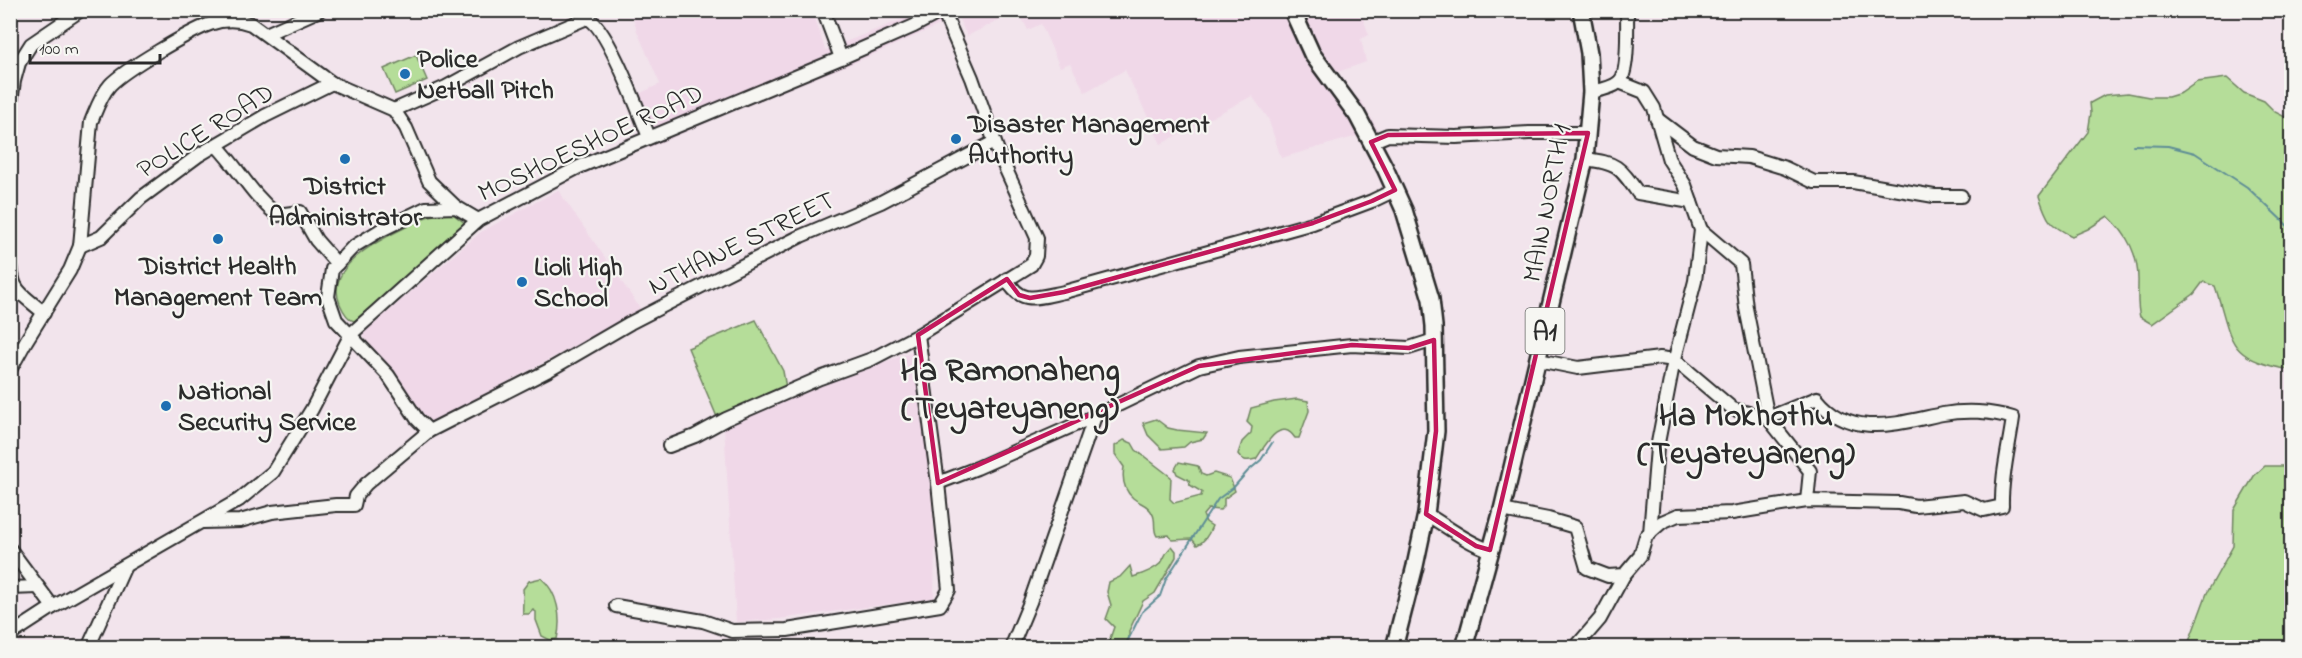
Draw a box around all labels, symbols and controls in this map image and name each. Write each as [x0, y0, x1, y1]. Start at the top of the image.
scale bar [30, 27, 160, 65]
text: 100 m [39, 37, 79, 63]
place label: Police Netball Pitch [417, 41, 554, 111]
marker: Police Netball Pitch [398, 67, 412, 81]
street label: POLICE ROAD [130, 74, 283, 190]
street label: MOSHOESHOE ROAD [472, 75, 710, 214]
place label: Disaster Management Authority [966, 106, 1210, 176]
street label: MAIN NORTH 1 [1514, 121, 1583, 286]
marker: Disaster Management Authority [949, 132, 963, 146]
marker: District Administrator [338, 152, 352, 166]
place label: District Administrator [268, 168, 422, 238]
street label: NTHANE STREET [642, 182, 842, 306]
marker: District Health Management Team [211, 232, 225, 246]
place label: District Health Management Team [114, 248, 322, 319]
place label: Lioli High School [534, 249, 623, 319]
marker: Lioli High School [515, 275, 529, 289]
road number: A1 [1526, 308, 1564, 354]
district label: Ha Ramonaheng (Teyateyaneng) [900, 348, 1120, 435]
place label: National Security Service [178, 373, 357, 443]
district label: Ha Mokhothu (Teyateyaneng) [1637, 393, 1855, 480]
marker: National Security Service [159, 399, 173, 413]

